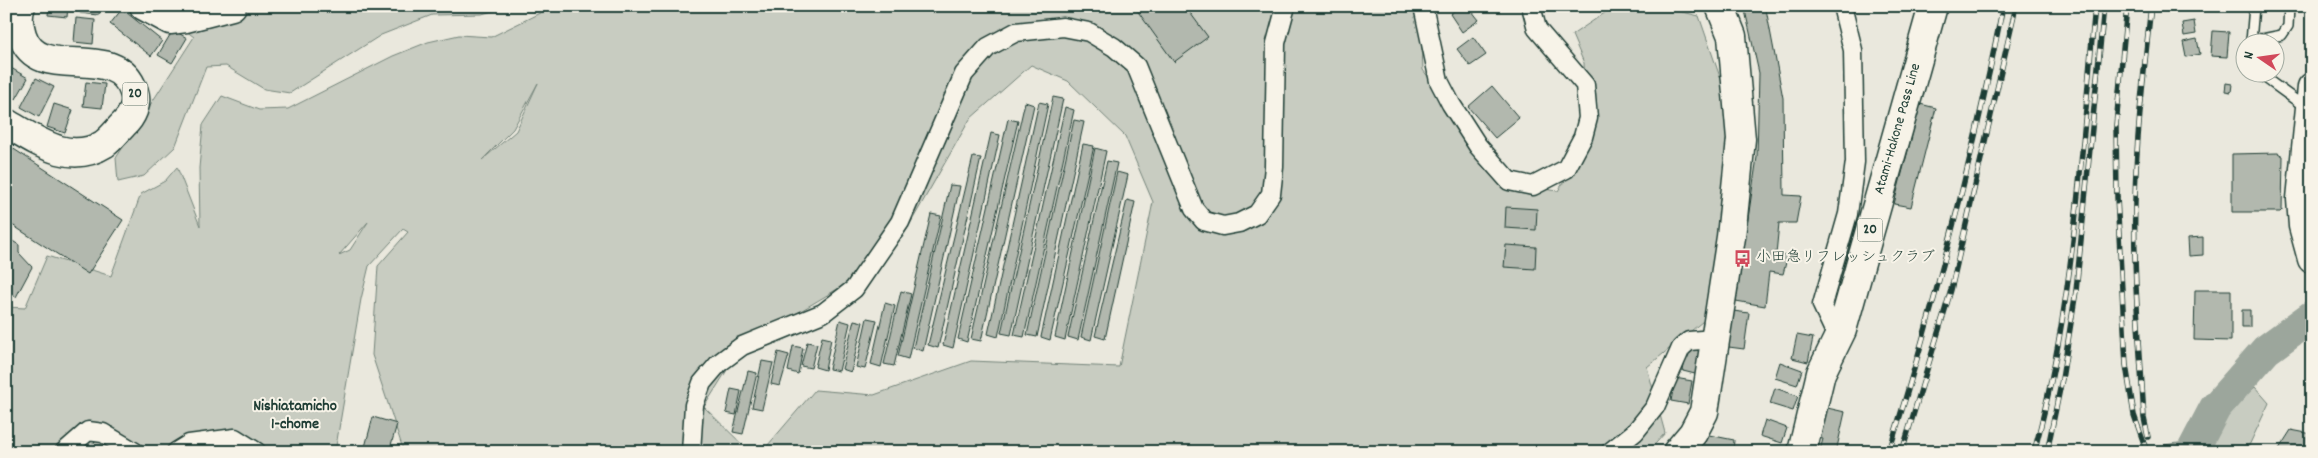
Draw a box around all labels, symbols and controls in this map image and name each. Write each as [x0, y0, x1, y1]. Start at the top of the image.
north arrow [2236, 32, 2286, 82]
text: N [2239, 50, 2260, 61]
street label: Atami-Hakone Pass Line [1869, 60, 1927, 197]
road number: 20 [122, 82, 148, 106]
road number: 20 [1858, 218, 1882, 242]
place label: 小田急リフレッシュクラブ [1756, 247, 1935, 269]
bus stop icon: 小田急リフレッシュクラブ [1732, 248, 1752, 268]
district label: Nishiatamicho 1-chome [253, 395, 337, 436]

